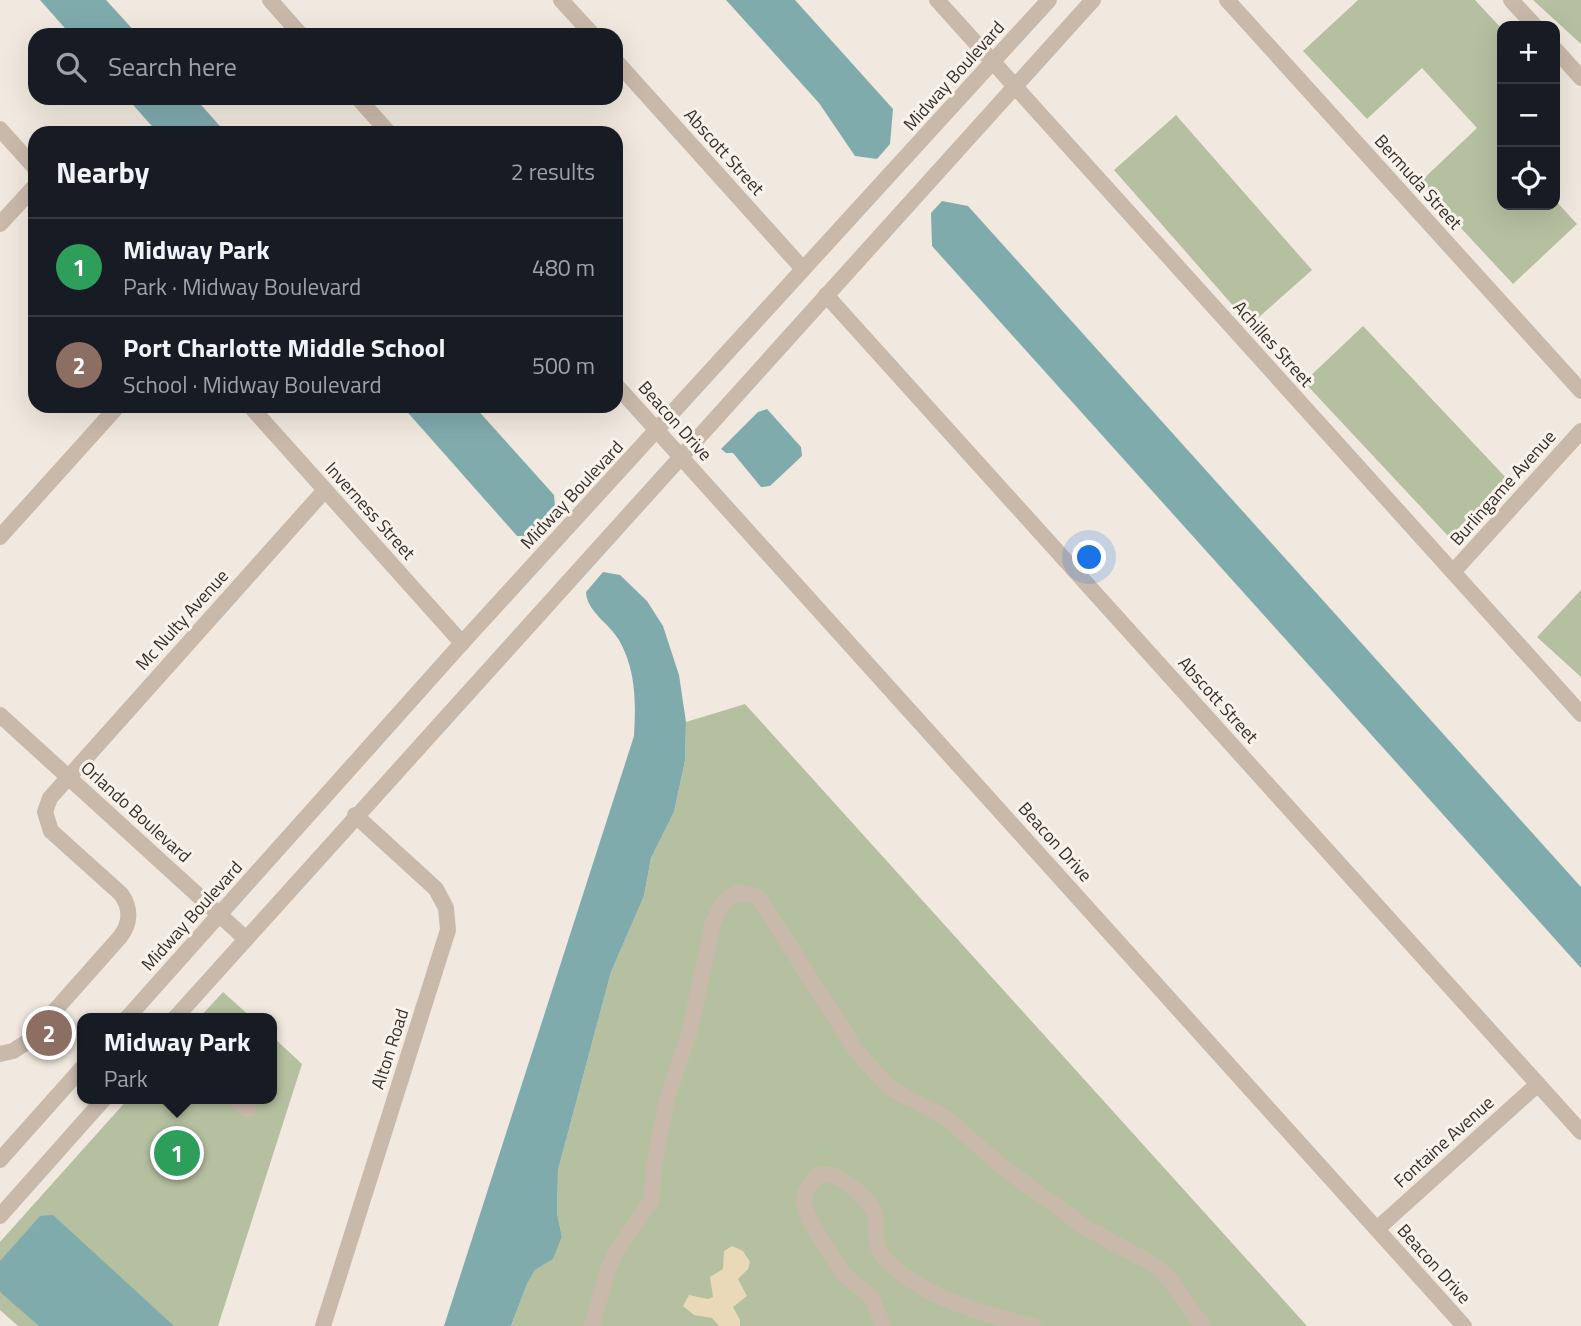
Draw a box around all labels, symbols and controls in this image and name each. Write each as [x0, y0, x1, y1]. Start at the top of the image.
street label: Midway Boulevard [897, 15, 1011, 137]
map controls [1497, 21, 1560, 210]
button: + [1497, 21, 1560, 84]
search box [28, 28, 623, 105]
text: Search here [108, 47, 237, 86]
icon: search [52, 48, 90, 86]
button: − [1497, 84, 1560, 147]
street label: Abscott Street [678, 102, 771, 202]
street label: Bermuda Street [1368, 128, 1469, 236]
button: locate [1497, 147, 1560, 210]
text: Nearby [56, 149, 149, 195]
text: 2 results [511, 154, 595, 189]
text: Midway Park [123, 230, 270, 269]
text: 1 [73, 250, 85, 285]
text: 480 m [532, 250, 595, 285]
text: Park · Midway Boulevard [123, 269, 361, 304]
street label: Achilles Street [1227, 294, 1320, 393]
text: Port Charlotte Middle School [123, 328, 446, 367]
text: 2 [73, 348, 85, 383]
text: 500 m [532, 348, 595, 383]
text: School · Midway Boulevard [123, 367, 382, 402]
street label: Beacon Drive [632, 375, 719, 467]
street label: Burlingame Avenue [1443, 424, 1562, 551]
street label: Midway Boulevard [514, 434, 629, 555]
street label: Inverness Street [319, 456, 422, 566]
your location [1072, 540, 1106, 574]
street label: Mc Nulty Avenue [129, 563, 234, 676]
street label: Abscott Street [1172, 650, 1265, 750]
street label: Orlando Boulevard [75, 755, 197, 869]
street label: Beacon Drive [1012, 796, 1099, 888]
street label: Midway Boulevard [135, 855, 249, 977]
street label: Alton Road [364, 1005, 415, 1093]
pin: 2 [26, 1007, 72, 1059]
popup [77, 1013, 277, 1104]
text: Midway Park [104, 1022, 250, 1061]
text: Park [104, 1061, 148, 1096]
street label: Fontaine Avenue [1388, 1089, 1500, 1194]
pin: 1 [154, 1127, 200, 1179]
street label: Beacon Drive [1391, 1218, 1478, 1310]

